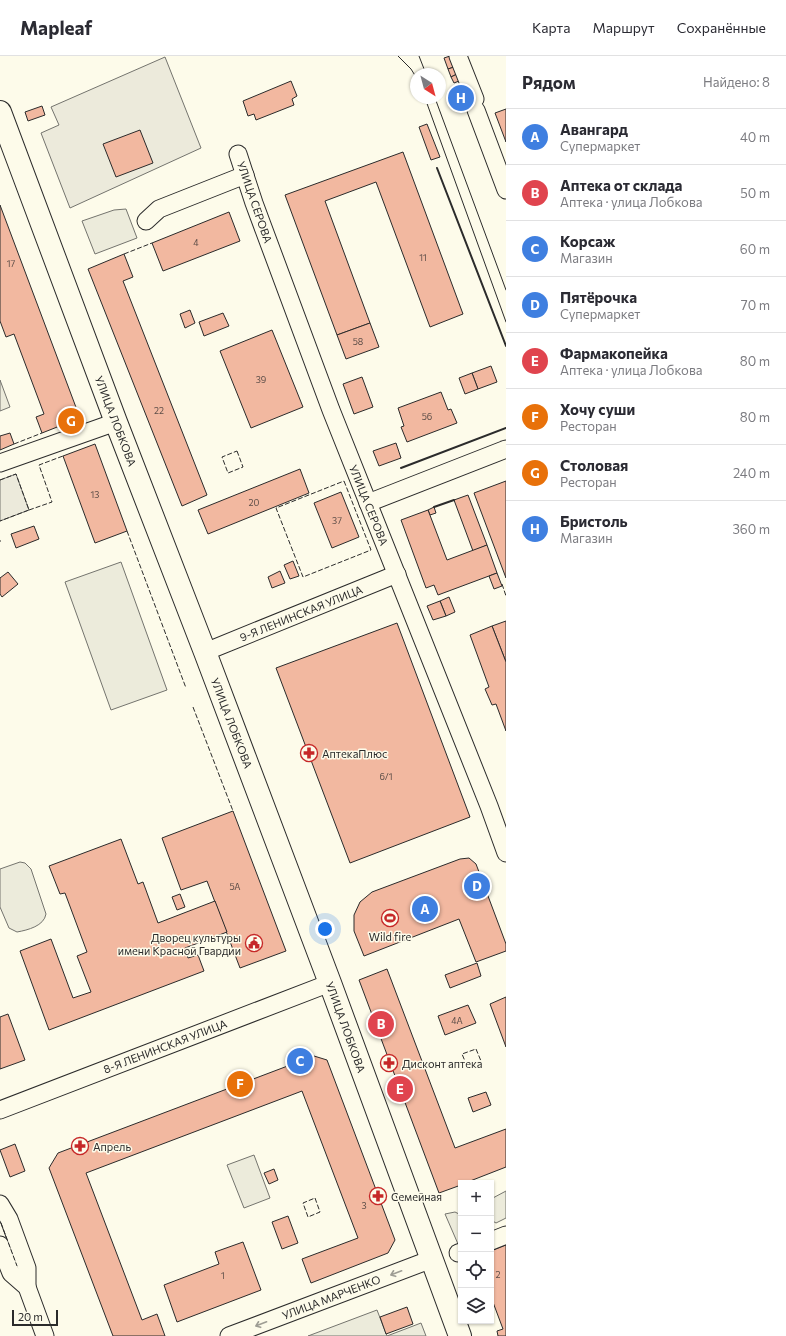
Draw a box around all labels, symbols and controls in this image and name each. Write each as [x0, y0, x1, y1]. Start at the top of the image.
text: Mapleaf [20, 16, 92, 39]
text: Карта [532, 19, 570, 36]
text: Маршрут [592, 19, 655, 36]
text: Сохранённые [677, 19, 766, 36]
north arrow [410, 68, 446, 104]
text: Рядом [522, 72, 576, 93]
text: Найдено: 8 [703, 74, 770, 90]
pin: H [448, 83, 474, 113]
text: Авангард [560, 120, 628, 138]
text: A [530, 129, 540, 145]
text: 40 m [740, 129, 770, 145]
text: Супермаркет [560, 138, 640, 154]
street label: УЛИЦА СЕРОВА [235, 159, 275, 245]
text: Аптека от склада [560, 176, 682, 194]
text: B [531, 185, 539, 201]
text: 50 m [740, 185, 770, 201]
text: Аптека · улица Лобкова [560, 194, 703, 210]
text: Корсаж [560, 232, 615, 250]
house number: 4 [193, 237, 199, 248]
text: C [531, 241, 539, 257]
text: 60 m [740, 241, 770, 257]
text: Магазин [560, 250, 613, 266]
house number: 11 [419, 252, 427, 263]
house number: 17 [7, 258, 16, 269]
text: Пятёрочка [560, 288, 637, 306]
text: D [530, 297, 540, 313]
text: 70 m [741, 297, 770, 313]
text: Супермаркет [560, 306, 640, 322]
house number: 58 [353, 336, 363, 347]
text: Фармакопейка [560, 344, 668, 362]
text: E [531, 353, 539, 369]
text: 80 m [740, 353, 770, 369]
text: Аптека · улица Лобкова [560, 362, 703, 378]
street label: УЛИЦА ЛОБКОВА [93, 374, 139, 468]
house number: 39 [256, 374, 266, 385]
text: Хочу суши [560, 400, 635, 418]
house number: 22 [154, 405, 164, 416]
pin: G [58, 406, 84, 436]
text: F [531, 409, 539, 425]
text: 80 m [740, 409, 770, 425]
house number: 56 [422, 411, 432, 422]
text: Ресторан [560, 418, 617, 434]
text: Столовая [560, 456, 628, 474]
street label: УЛИЦА СЕРОВА [347, 463, 391, 548]
text: G [530, 465, 540, 481]
text: 240 m [733, 465, 770, 481]
text: Ресторан [560, 474, 617, 490]
house number: 13 [91, 489, 99, 500]
house number: 20 [249, 497, 260, 508]
text: Бристоль [560, 512, 628, 530]
house number: 37 [332, 515, 342, 526]
text: H [530, 521, 540, 537]
text: 360 m [732, 521, 770, 537]
text: Магазин [560, 530, 613, 546]
street label: 9-Я ЛЕНИНСКАЯ УЛИЦА [238, 582, 365, 644]
street label: УЛИЦА ЛОБКОВА [209, 676, 255, 770]
pharmacy icon: АптекаПлюс [299, 743, 319, 763]
place label: АптекаПлюс [322, 747, 387, 760]
house number: 6/1 [379, 771, 393, 782]
pin: D [464, 871, 490, 901]
house number: 5А [229, 881, 241, 892]
pin: A [412, 894, 438, 924]
sports icon: Wild fire [380, 908, 400, 928]
your location [315, 919, 335, 939]
place label: Wild fire [369, 930, 411, 943]
place label: Дворец культуры имени Красной Гвардии [118, 931, 241, 957]
public building icon: Дворец культуры имени Красной Гвардии [244, 933, 264, 953]
street label: УЛИЦА ЛОБКОВА [323, 980, 369, 1075]
pin: B [368, 1009, 394, 1039]
house number: 4А [451, 1015, 463, 1026]
street label: 8-Я ЛЕНИНСКАЯ УЛИЦА [101, 1016, 229, 1076]
pin: C [287, 1046, 313, 1076]
pharmacy icon: Дисконт аптека [379, 1053, 399, 1073]
place label: Дисконт аптека [402, 1057, 483, 1070]
pin: F [227, 1069, 253, 1099]
pin: E [387, 1074, 413, 1104]
pharmacy icon: Апрель [70, 1136, 90, 1156]
place label: Апрель [93, 1140, 131, 1153]
map controls [458, 1180, 494, 1324]
button: + [458, 1180, 494, 1216]
pharmacy icon: Семейная [368, 1186, 388, 1206]
place label: Семейная [391, 1190, 442, 1203]
house number: 3 [361, 1200, 367, 1211]
button: − [458, 1216, 494, 1252]
button: locate [458, 1252, 494, 1288]
one-way arrow [390, 1269, 402, 1277]
house number: 2 [496, 1269, 501, 1280]
house number: 1 [221, 1270, 225, 1281]
street label: УЛИЦА МАРЧЕНКО [280, 1272, 382, 1322]
button: layers [458, 1288, 494, 1324]
scale bar [12, 1308, 58, 1327]
text: 20 m [18, 1310, 43, 1323]
one-way arrow [255, 1320, 267, 1328]

